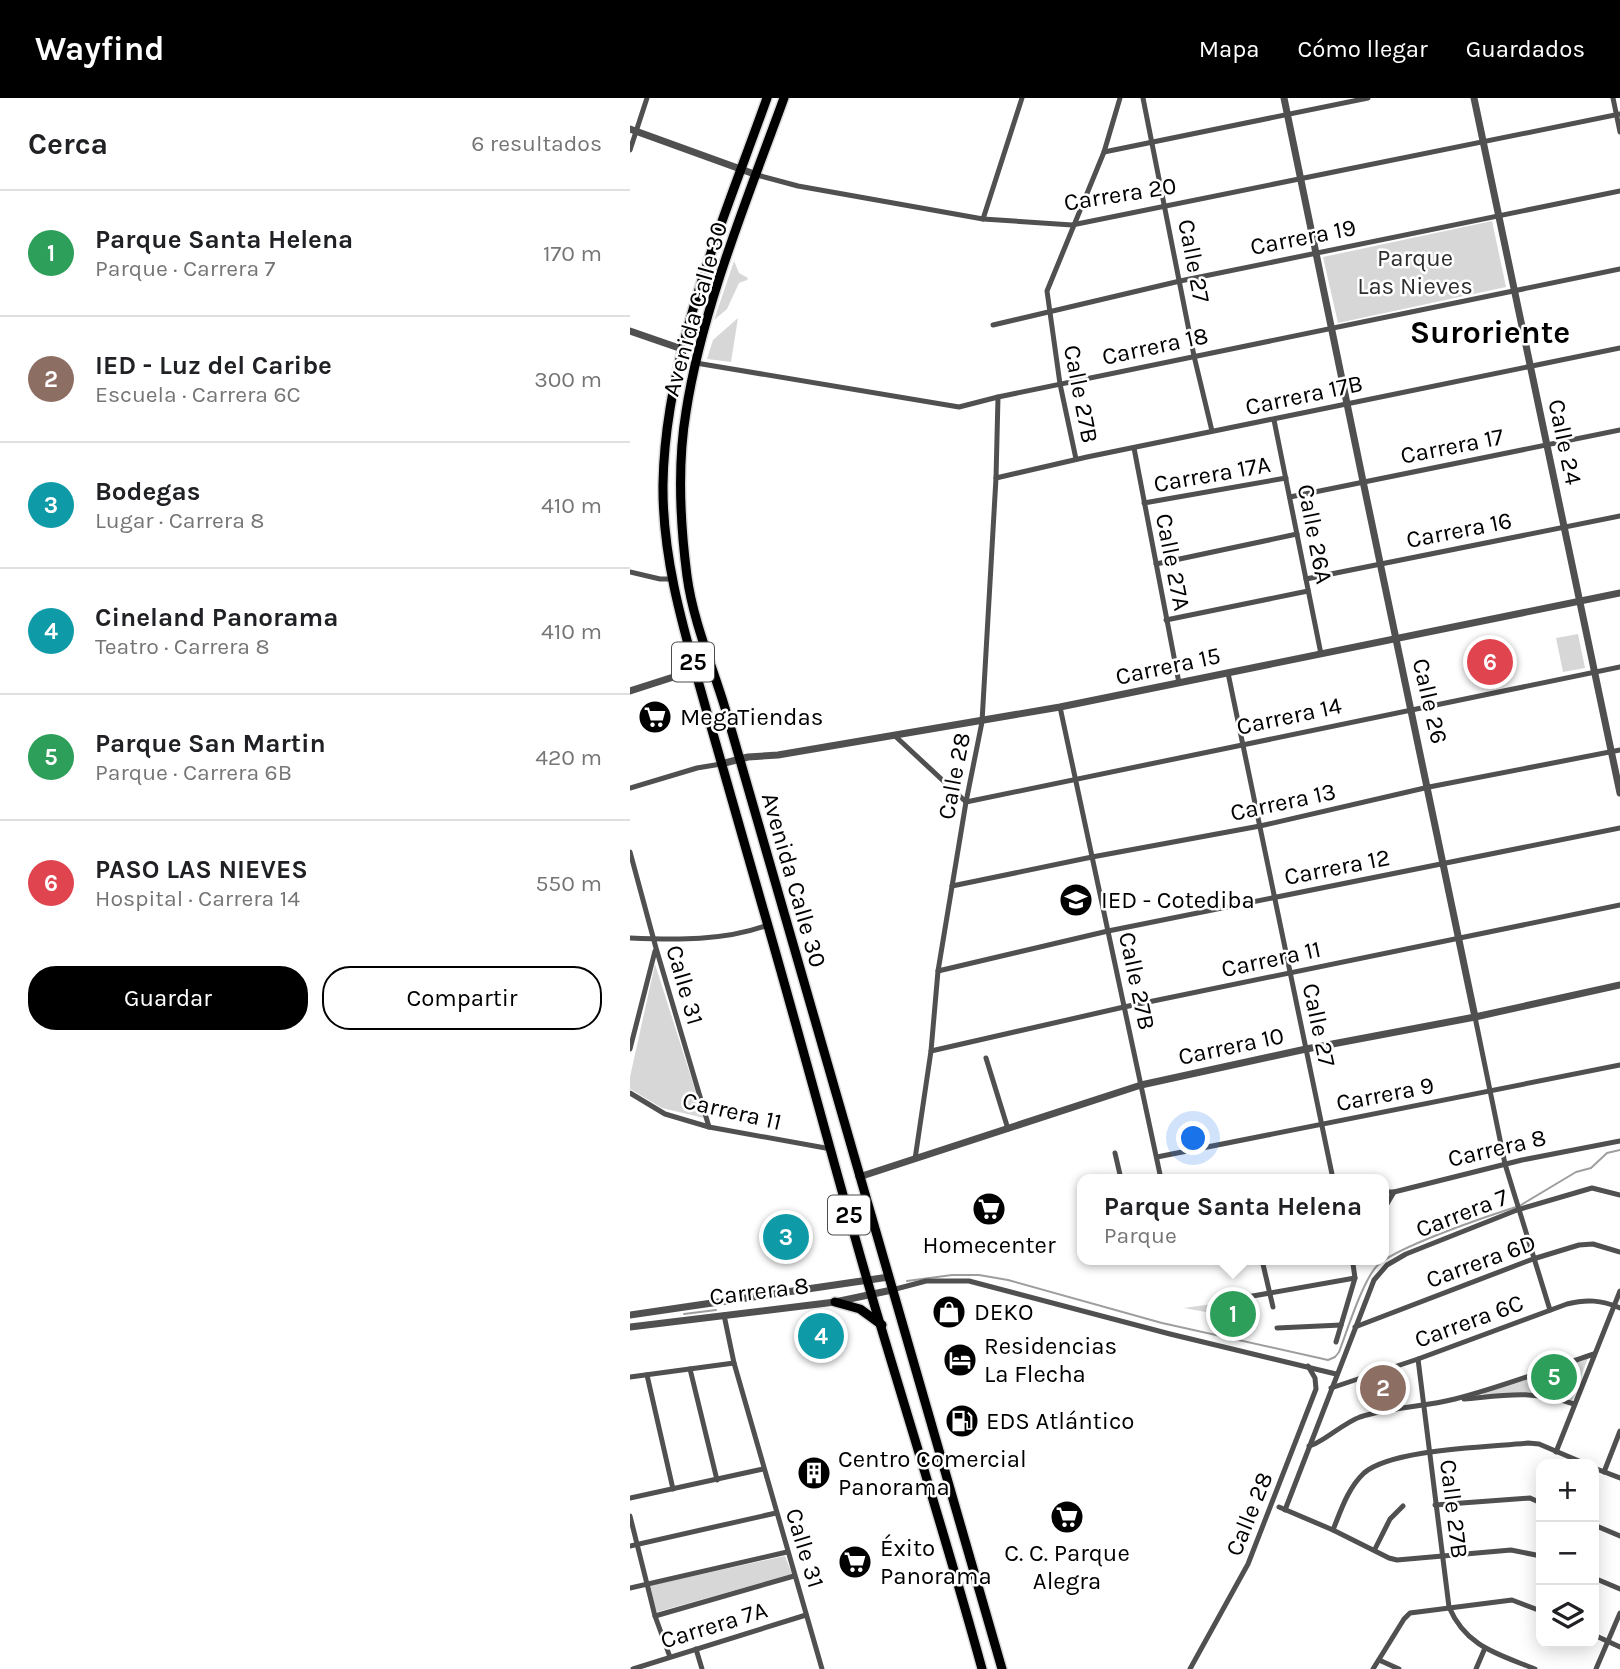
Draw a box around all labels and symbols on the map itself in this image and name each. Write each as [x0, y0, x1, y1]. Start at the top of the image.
street label: Carrera 20 [1062, 171, 1178, 217]
street label: Carrera 19 [1248, 213, 1358, 261]
street label: Calle 27 [1172, 217, 1216, 305]
street label: Avenida Calle 30 [657, 219, 733, 399]
park label: Parque Las Nieves [1357, 244, 1473, 300]
district label: Suroriente [1410, 314, 1570, 351]
street label: Carrera 18 [1099, 321, 1211, 371]
street label: Calle 27B [1058, 343, 1104, 445]
street label: Carrera 17B [1243, 369, 1365, 421]
street label: Calle 24 [1542, 397, 1588, 487]
street label: Carrera 17 [1398, 422, 1506, 470]
street label: Carrera 17A [1151, 450, 1273, 498]
street label: Calle 26A [1292, 482, 1338, 586]
street label: Carrera 16 [1404, 506, 1514, 554]
street label: Calle 27A [1150, 511, 1196, 613]
pin: 6 [1467, 636, 1513, 688]
street label: Carrera 15 [1113, 641, 1223, 691]
road number: 25 [672, 642, 714, 682]
street label: Calle 26 [1407, 655, 1453, 747]
street label: Carrera 14 [1234, 691, 1344, 741]
supermarket icon: MegaTiendas [636, 698, 674, 736]
place label: MegaTiendas [680, 703, 823, 731]
street label: Calle 28 [932, 730, 976, 822]
street label: Carrera 13 [1228, 777, 1338, 827]
street label: Avenida Calle 30 [756, 790, 832, 970]
street label: Carrera 12 [1282, 843, 1392, 891]
school or university icon: IED - Cotediba [1057, 881, 1095, 919]
place label: IED - Cotediba [1101, 886, 1255, 914]
street label: Calle 27B [1113, 929, 1161, 1033]
street label: Carrera 11 [1219, 935, 1323, 983]
street label: Calle 31 [660, 942, 710, 1028]
street label: Calle 27 [1297, 981, 1341, 1069]
street label: Carrera 10 [1176, 1021, 1286, 1071]
street label: Carrera 9 [1334, 1071, 1436, 1117]
street label: Carrera 11 [680, 1086, 784, 1136]
your location [1176, 1121, 1210, 1155]
street label: Carrera 8 [1445, 1123, 1549, 1173]
street label: Carrera 7 [1412, 1183, 1512, 1243]
supermarket icon: Homecenter [970, 1190, 1008, 1228]
road number: 25 [828, 1196, 870, 1234]
pin: 3 [763, 1211, 809, 1263]
street label: Carrera 6D [1422, 1228, 1540, 1294]
place label: Homecenter [922, 1231, 1056, 1259]
street label: Carrera 8 [708, 1271, 810, 1311]
pin: 1 [1210, 1288, 1256, 1340]
street label: Carrera 6C [1411, 1288, 1527, 1354]
shop icon: DEKO [930, 1293, 968, 1331]
place label: DEKO [974, 1298, 1033, 1326]
pin: 4 [798, 1310, 844, 1362]
place label: Residencias La Flecha [984, 1332, 1117, 1388]
hotel icon: Residencias La Flecha [941, 1341, 979, 1379]
pin: 5 [1531, 1351, 1577, 1403]
pin: 2 [1360, 1362, 1406, 1414]
fuel station icon: EDS Atlántico [943, 1402, 981, 1440]
place label: EDS Atlántico [986, 1407, 1134, 1435]
place label: Centro Comercial Panorama [838, 1445, 1027, 1501]
building icon: Centro Comercial Panorama [795, 1454, 833, 1492]
street label: Calle 27B [1434, 1458, 1474, 1560]
street label: Calle 28 [1220, 1468, 1278, 1560]
supermarket icon: C. C. Parque Alegra [1048, 1498, 1086, 1536]
street label: Calle 31 [780, 1505, 830, 1591]
place label: Éxito Panorama [880, 1533, 992, 1590]
place label: C. C. Parque Alegra [1004, 1539, 1130, 1595]
supermarket icon: Éxito Panorama [836, 1543, 874, 1581]
street label: Carrera 7A [657, 1595, 771, 1655]

